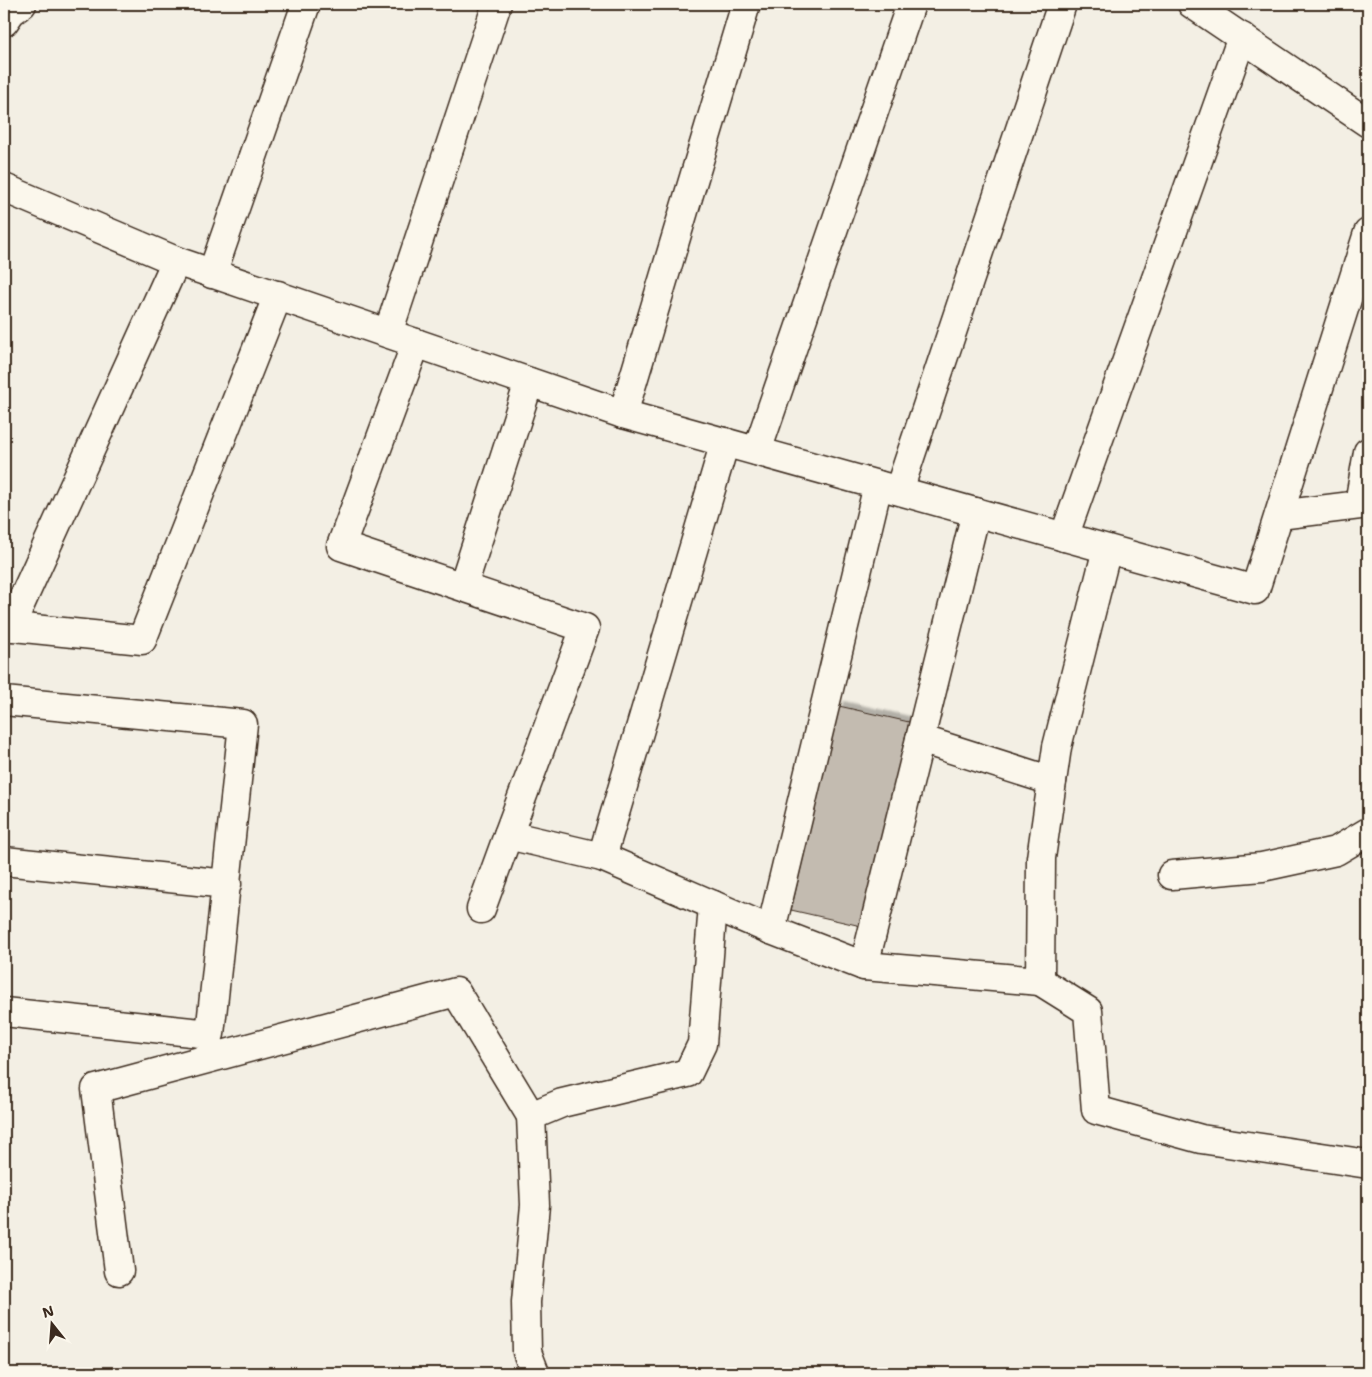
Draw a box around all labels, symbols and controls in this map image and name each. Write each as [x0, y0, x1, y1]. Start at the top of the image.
north arrow [28, 1300, 78, 1350]
text: N [40, 1301, 56, 1322]

